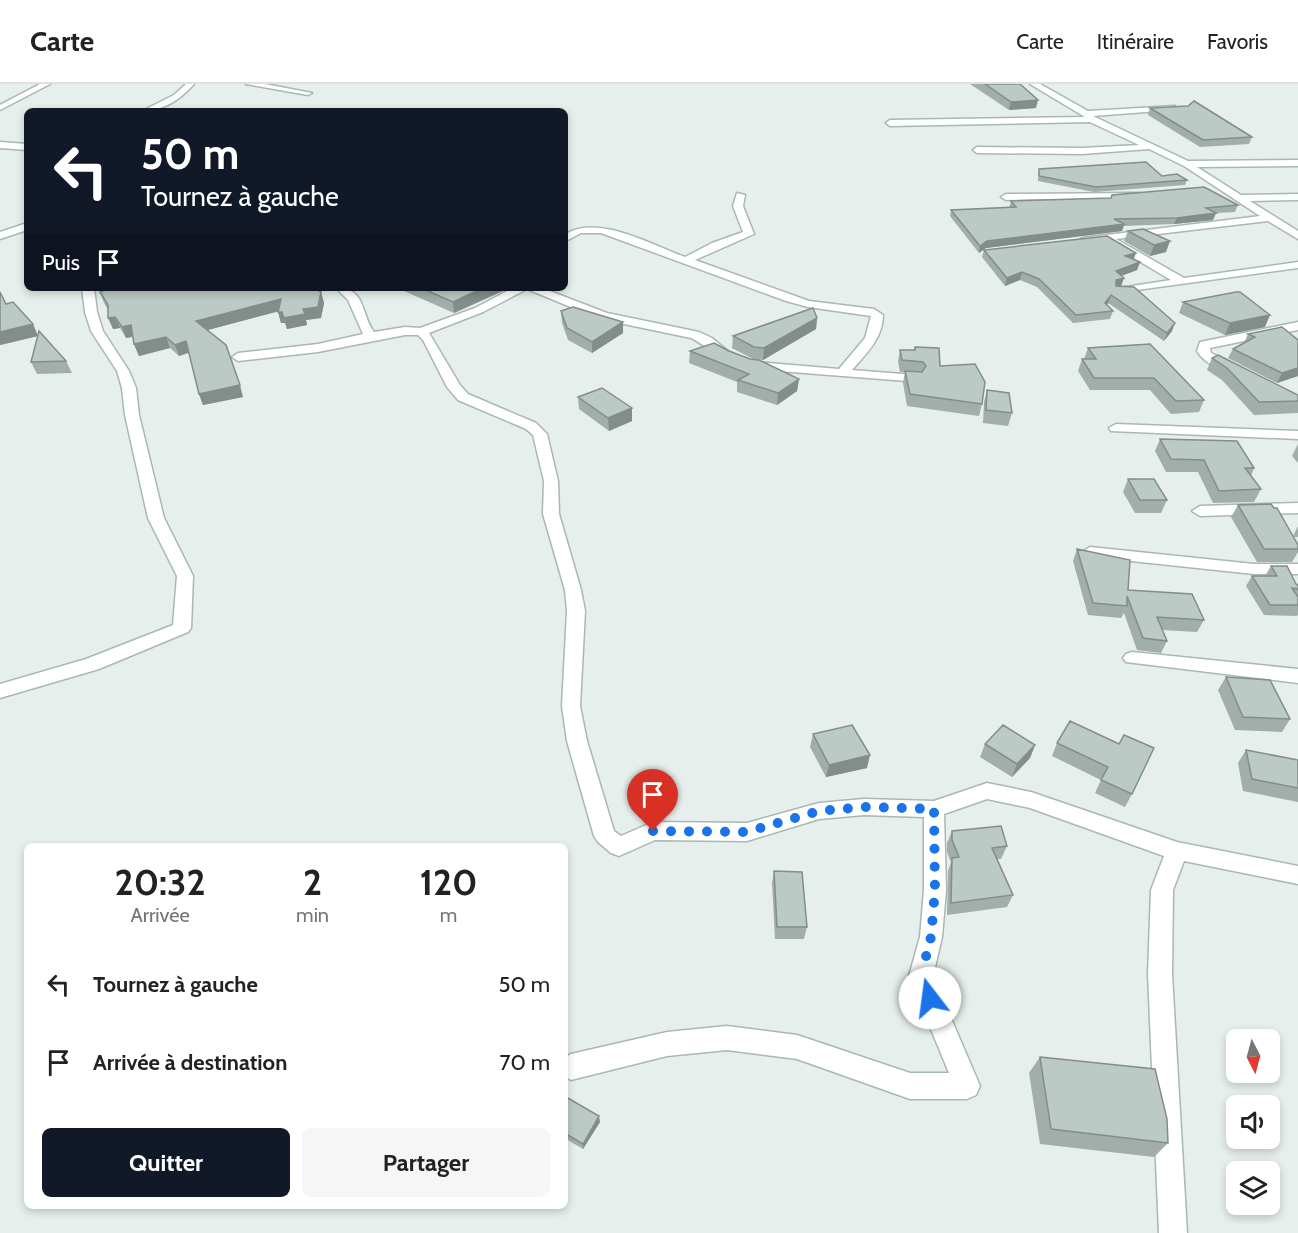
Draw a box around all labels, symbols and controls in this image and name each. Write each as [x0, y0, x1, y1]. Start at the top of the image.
text: Carte [30, 24, 94, 58]
text: Carte [1016, 29, 1064, 54]
text: Itinéraire [1097, 29, 1174, 54]
text: Favoris [1207, 29, 1268, 54]
text: 50 m [141, 128, 239, 180]
icon: left [42, 132, 120, 210]
text: Tournez à gauche [141, 180, 339, 213]
icon: arrive [92, 246, 125, 279]
text: Puis [42, 249, 80, 276]
pin [627, 769, 678, 831]
icon: arrive [636, 778, 669, 811]
text: 20:32 [115, 860, 206, 904]
text: 2 [303, 860, 322, 904]
text: 120 [420, 860, 477, 904]
text: Arrivée [130, 903, 190, 927]
text: min [296, 903, 329, 927]
text: m [440, 903, 457, 927]
position arrow [898, 966, 962, 1030]
icon: left [42, 968, 75, 1001]
text: Tournez à gauche [93, 971, 258, 998]
text: 50 m [498, 971, 550, 998]
north arrow [1226, 1029, 1280, 1083]
map controls [1226, 1029, 1280, 1215]
icon: arrive [42, 1046, 75, 1079]
text: Arrivée à destination [93, 1049, 287, 1076]
text: 70 m [500, 1049, 550, 1076]
button: sound [1226, 1095, 1280, 1149]
button: Quitter [42, 1128, 290, 1197]
button: Partager [302, 1128, 550, 1197]
button: layers [1226, 1161, 1280, 1215]

